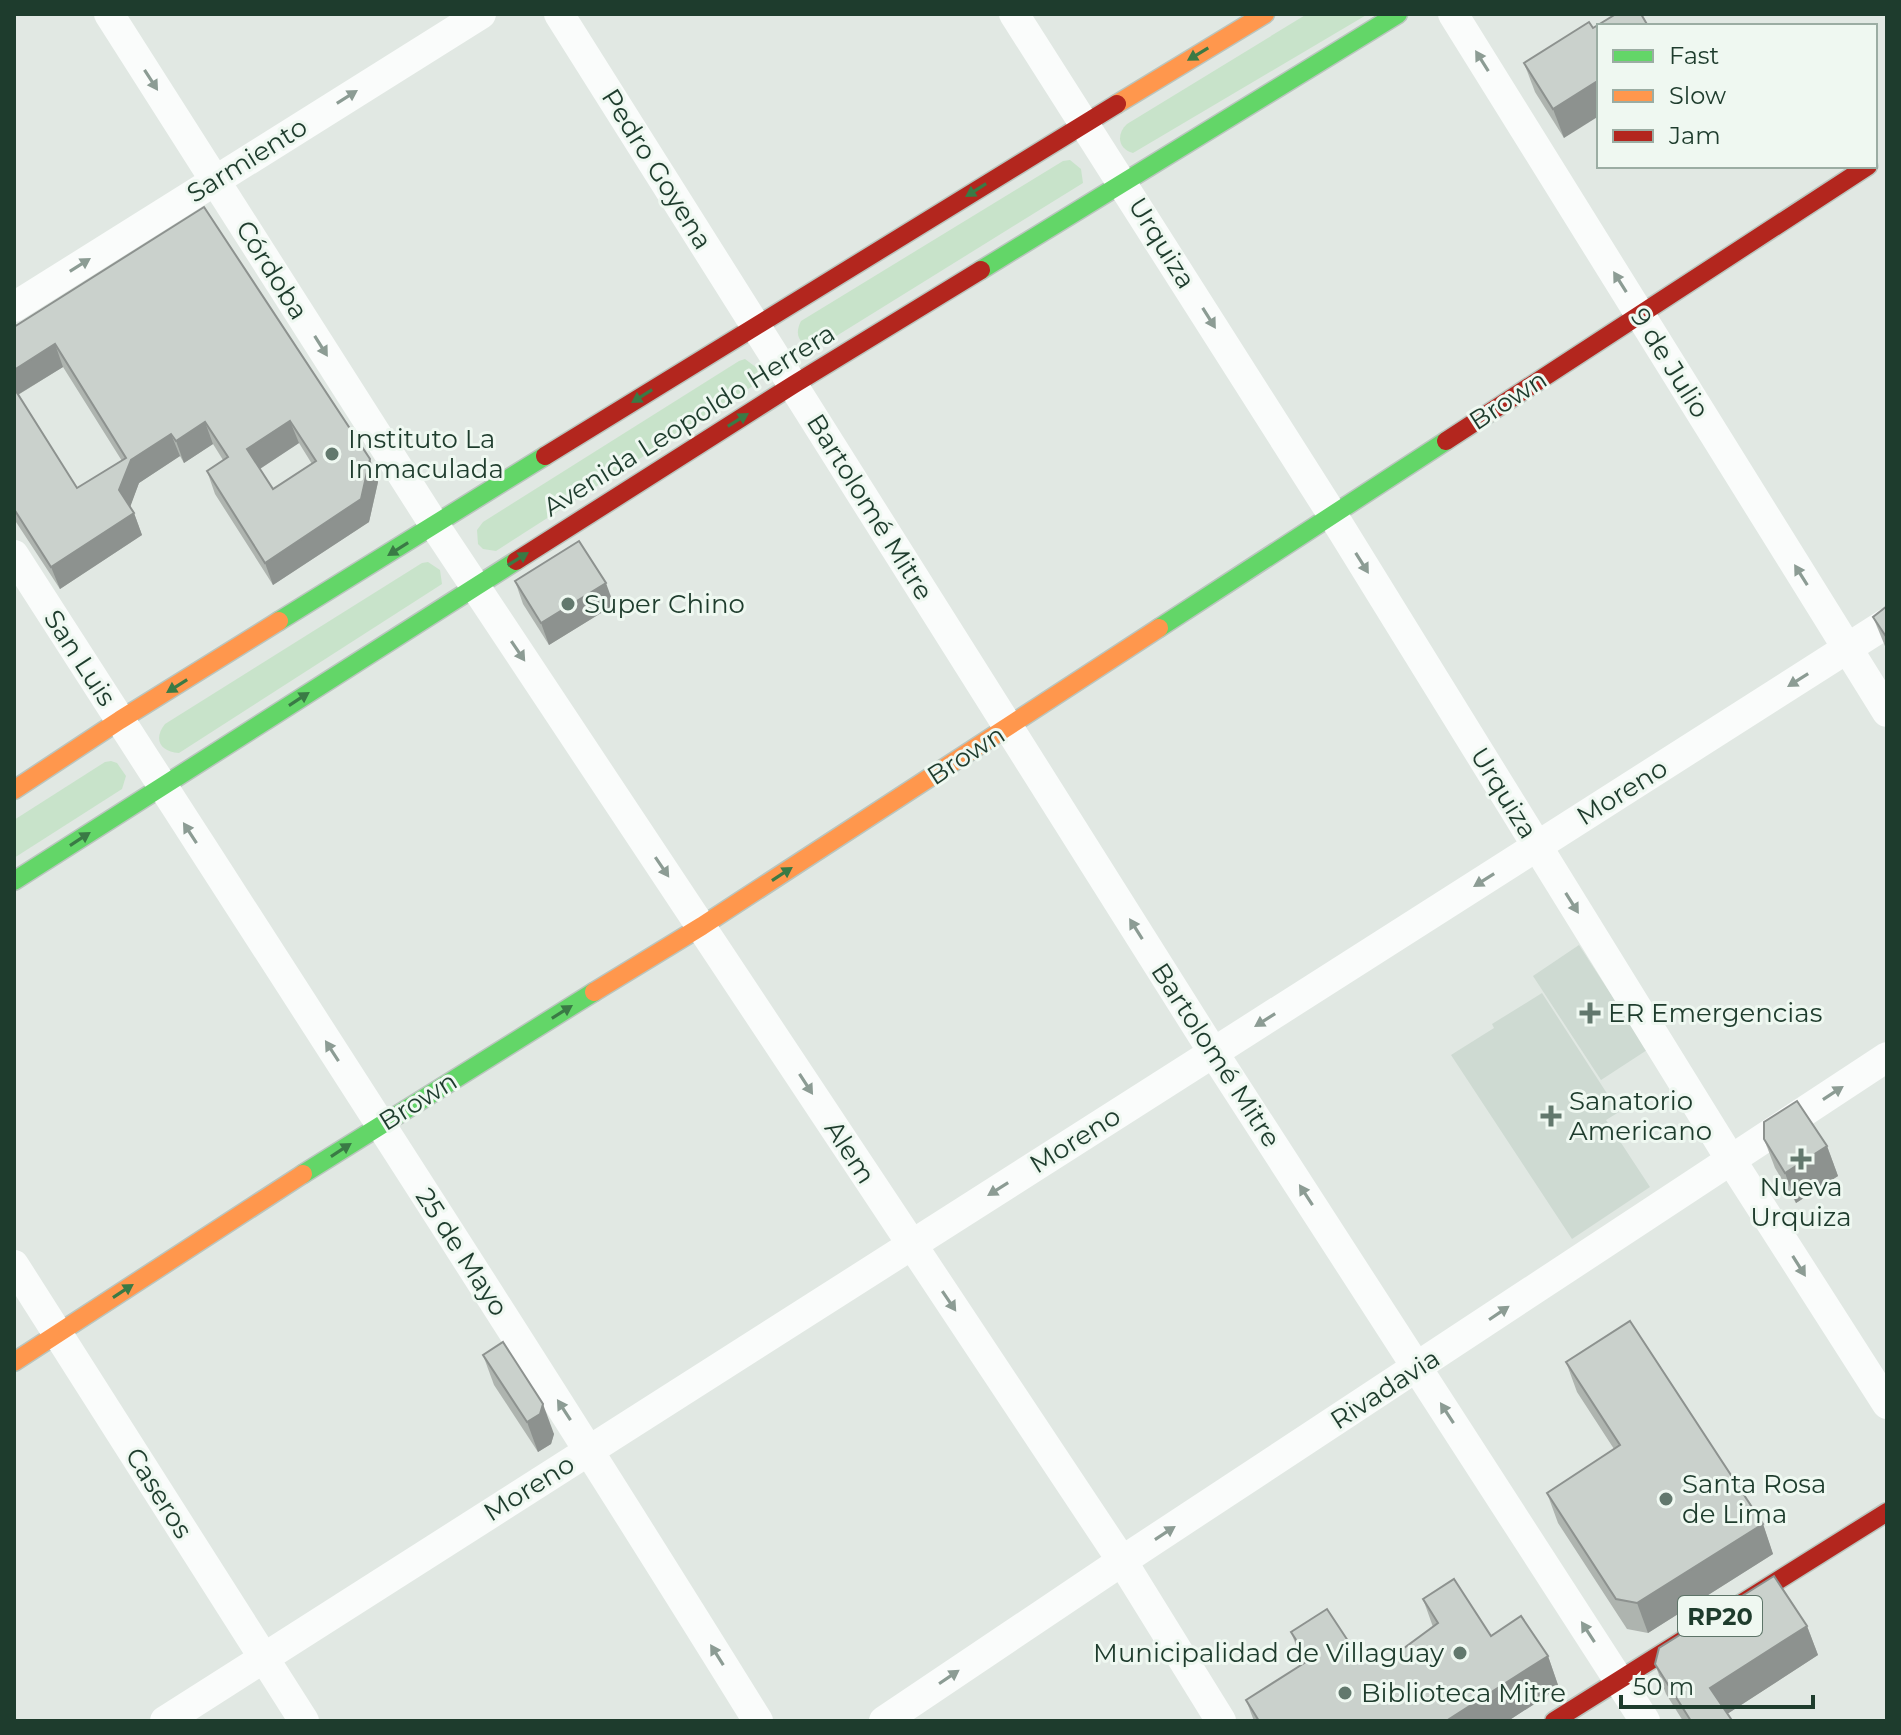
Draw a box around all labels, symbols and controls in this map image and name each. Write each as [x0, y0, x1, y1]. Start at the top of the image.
legend [1597, 24, 1877, 168]
text: Fast [1669, 41, 1720, 70]
one-way arrow [1187, 47, 1209, 61]
one-way arrow [1476, 50, 1490, 72]
one-way arrow [144, 69, 158, 91]
text: Slow [1669, 81, 1726, 110]
street label: Pedro Goyena [595, 83, 719, 255]
one-way arrow [336, 91, 358, 105]
street label: Sarmiento [181, 110, 313, 210]
text: Jam [1668, 121, 1721, 150]
one-way arrow [965, 182, 987, 196]
street label: Urquiza [1122, 192, 1202, 294]
street label: Córdoba [229, 214, 315, 326]
one-way arrow [69, 259, 91, 273]
one-way arrow [1613, 271, 1627, 293]
street label: 9 de Julio [1624, 302, 1716, 424]
one-way arrow [1202, 308, 1217, 329]
street label: Avenida Leopoldo Herrera [537, 317, 841, 523]
one-way arrow [313, 336, 328, 357]
street label: Brown [1463, 363, 1553, 437]
one-way arrow [631, 389, 653, 403]
street label: Bartolomé Mitre [800, 408, 940, 606]
one-way arrow [727, 412, 748, 427]
place label: Instituto La Inmaculada [348, 423, 504, 485]
marker: Instituto La Inmaculada [323, 445, 341, 463]
one-way arrow [387, 542, 409, 556]
one-way arrow [507, 552, 529, 566]
one-way arrow [1355, 552, 1369, 574]
one-way arrow [1794, 564, 1808, 586]
place label: Super Chino [584, 588, 745, 620]
marker: Super Chino [559, 595, 577, 613]
street label: San Luis [37, 604, 123, 712]
one-way arrow [510, 641, 525, 662]
one-way arrow [1787, 673, 1809, 687]
one-way arrow [166, 678, 188, 692]
one-way arrow [288, 692, 310, 706]
street label: Brown [921, 718, 1011, 792]
street label: Urquiza [1464, 742, 1544, 844]
street label: Moreno [1571, 752, 1673, 832]
one-way arrow [184, 822, 198, 844]
one-way arrow [69, 831, 90, 846]
one-way arrow [655, 857, 670, 878]
one-way arrow [771, 868, 793, 882]
one-way arrow [1473, 873, 1495, 887]
one-way arrow [1564, 892, 1578, 914]
one-way arrow [1129, 918, 1143, 940]
street label: Bartolomé Mitre [1144, 957, 1288, 1153]
place label: ER Emergencias [1608, 997, 1822, 1029]
marker: ER Emergencias [1579, 1002, 1601, 1024]
one-way arrow [551, 1006, 573, 1020]
one-way arrow [1254, 1012, 1275, 1027]
one-way arrow [325, 1040, 339, 1062]
street label: Brown [373, 1065, 463, 1137]
one-way arrow [798, 1074, 813, 1095]
place label: Sanatorio Americano [1569, 1085, 1712, 1147]
one-way arrow [1822, 1086, 1844, 1100]
street label: Moreno [1024, 1100, 1126, 1180]
marker: Sanatorio Americano [1540, 1105, 1562, 1127]
street label: Alem [818, 1114, 882, 1190]
one-way arrow [330, 1143, 352, 1157]
marker: Nueva Urquiza [1792, 1150, 1810, 1168]
place label: Nueva Urquiza [1750, 1171, 1852, 1233]
street label: 25 de Mayo [409, 1182, 515, 1322]
one-way arrow [987, 1182, 1009, 1196]
one-way arrow [1299, 1184, 1313, 1206]
one-way arrow [1791, 1255, 1805, 1277]
one-way arrow [112, 1284, 134, 1299]
one-way arrow [941, 1291, 956, 1312]
one-way arrow [1489, 1306, 1510, 1321]
street label: Rivadavia [1324, 1342, 1446, 1436]
one-way arrow [557, 1400, 572, 1421]
one-way arrow [1440, 1403, 1455, 1424]
street label: Caseros [119, 1442, 199, 1544]
street label: Moreno [478, 1448, 580, 1528]
place label: Santa Rosa de Lima [1682, 1468, 1826, 1530]
marker: Santa Rosa de Lima [1657, 1490, 1675, 1508]
one-way arrow [1154, 1526, 1176, 1540]
road number: RP20 [1678, 1596, 1762, 1636]
one-way arrow [1581, 1621, 1595, 1643]
place label: Municipalidad de Villaguay [1093, 1637, 1445, 1669]
one-way arrow [710, 1644, 724, 1666]
marker: Municipalidad de Villaguay [1451, 1644, 1469, 1662]
scale bar [1621, 1659, 1813, 1709]
one-way arrow [938, 1670, 959, 1685]
text: 50 m [1633, 1672, 1694, 1701]
place label: Biblioteca Mitre [1361, 1677, 1566, 1709]
marker: Biblioteca Mitre [1336, 1684, 1354, 1702]

